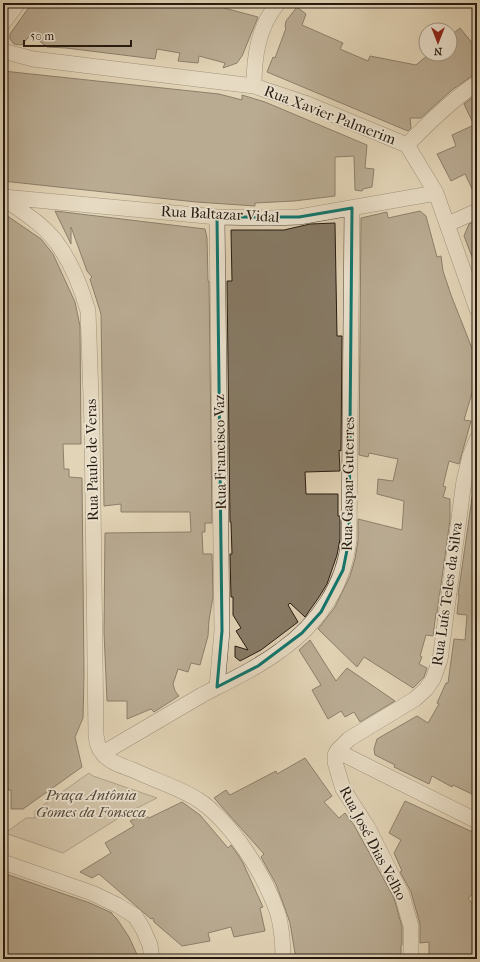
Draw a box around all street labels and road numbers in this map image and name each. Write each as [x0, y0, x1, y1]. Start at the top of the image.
street label: Rua Xavier Palmerim [262, 82, 399, 149]
street label: Rua Baltazar Vidal [160, 202, 280, 226]
street label: Rua Francisco Vaz [210, 394, 230, 510]
street label: Rua Paulo de Veras [82, 398, 102, 521]
street label: Rua Gaspar Guterres [338, 416, 358, 551]
street label: Rua Luís Teles da Silva [428, 520, 466, 667]
street label: Rua José Dias Velho [335, 783, 411, 903]

